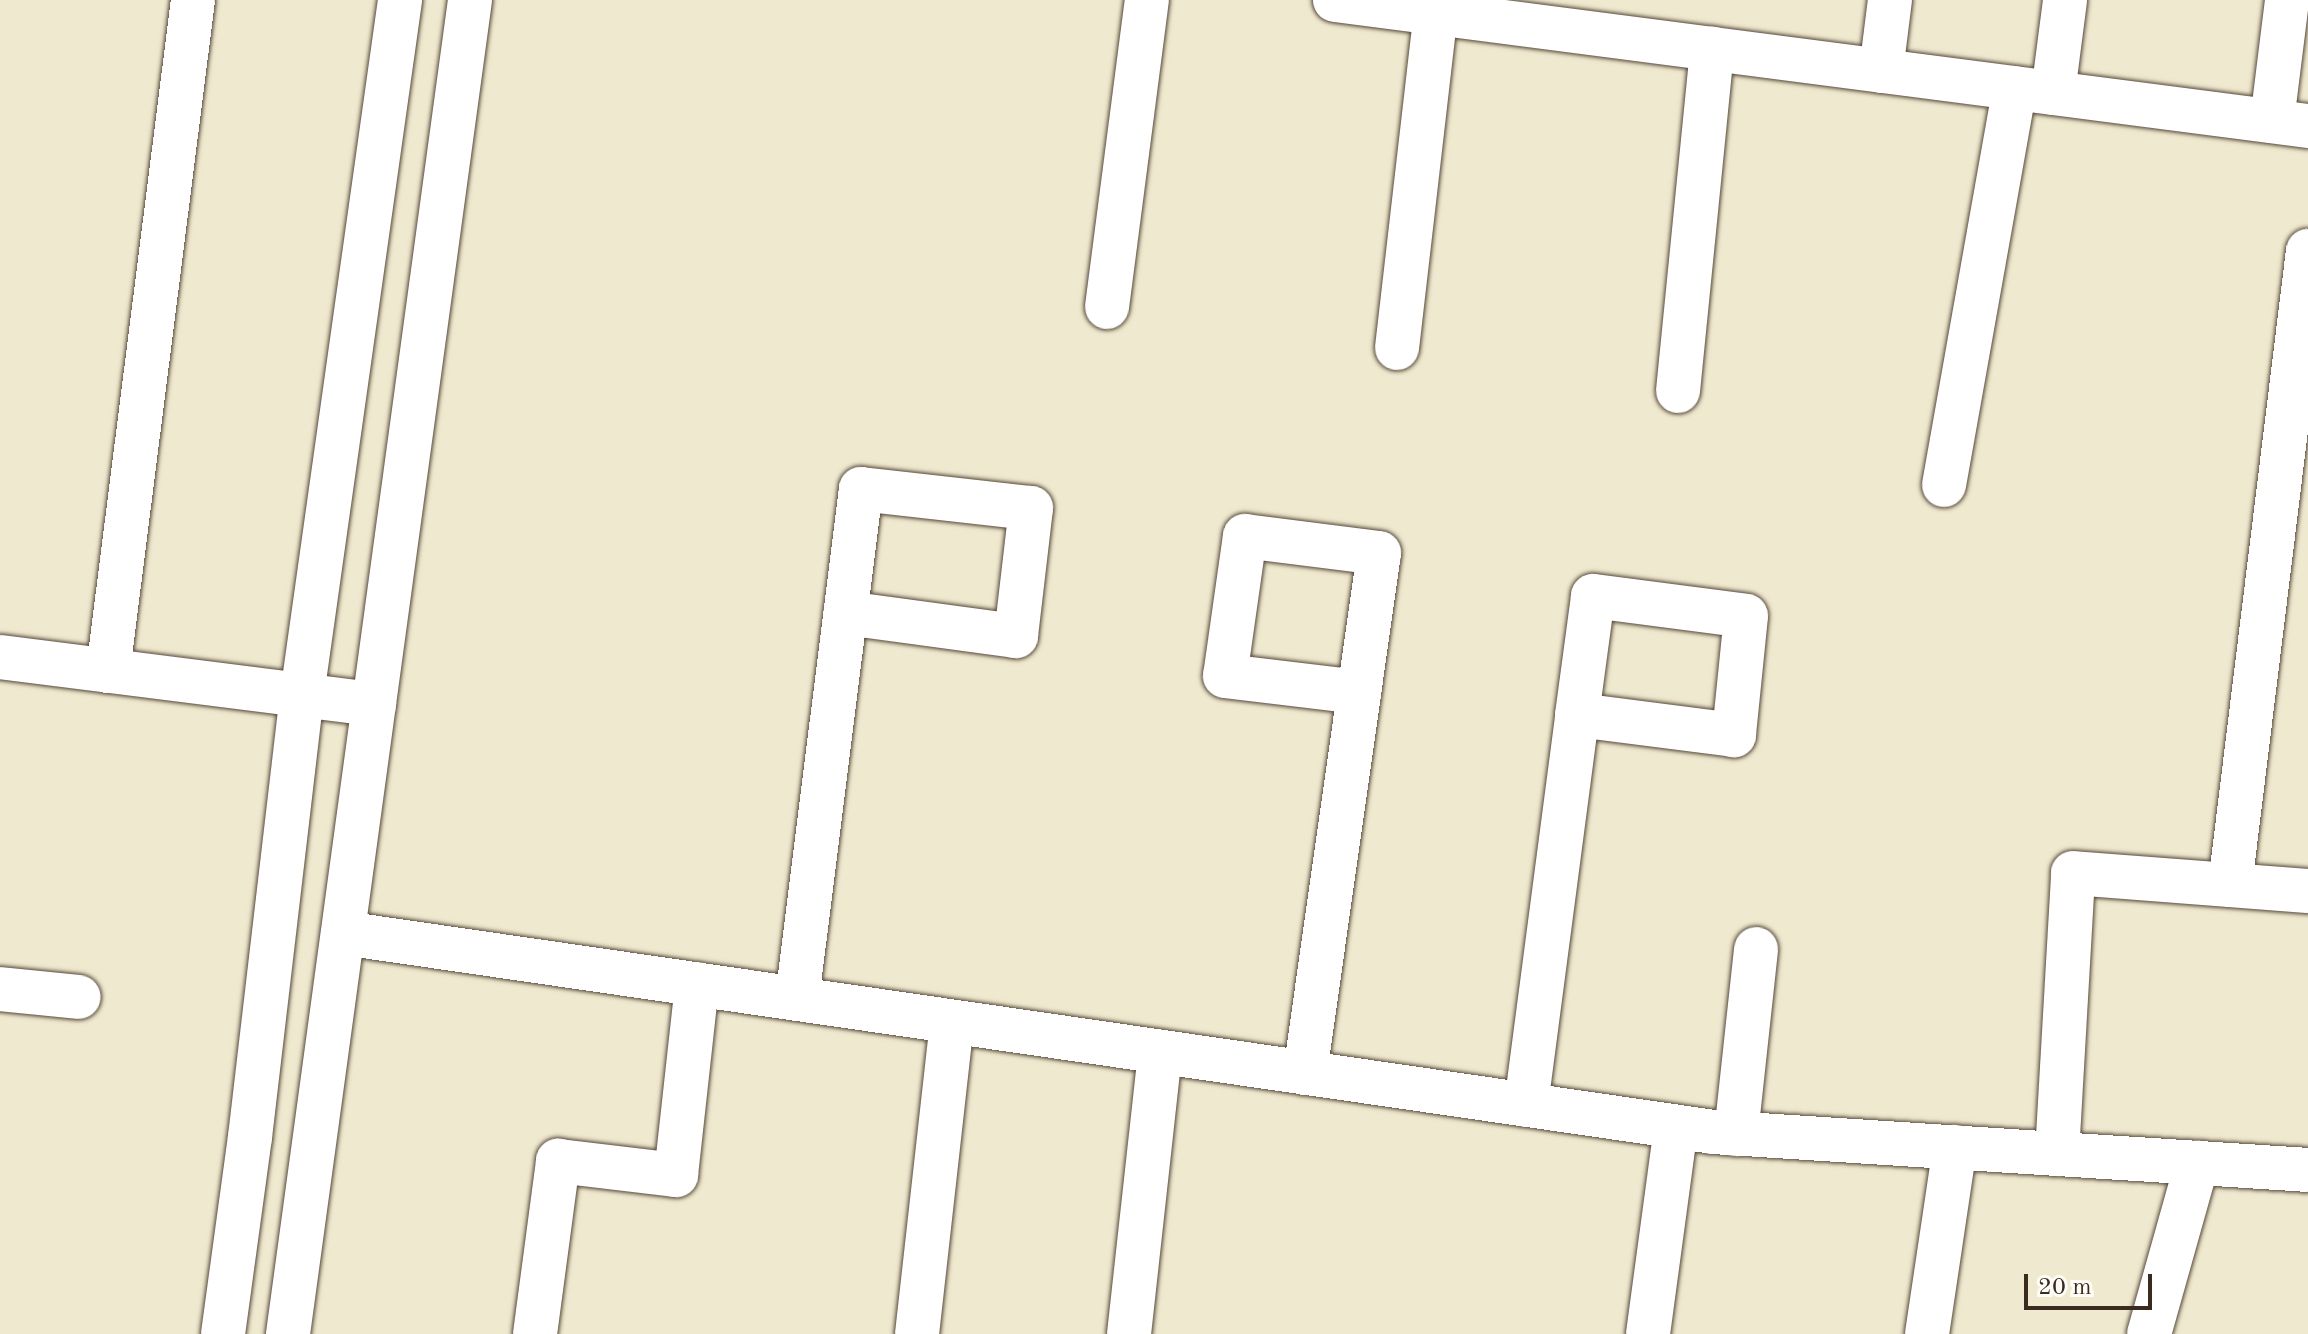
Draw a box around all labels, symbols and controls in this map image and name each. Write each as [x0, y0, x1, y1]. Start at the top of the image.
scale bar [2028, 1258, 2156, 1308]
text: 20 m [2038, 1276, 2092, 1300]

